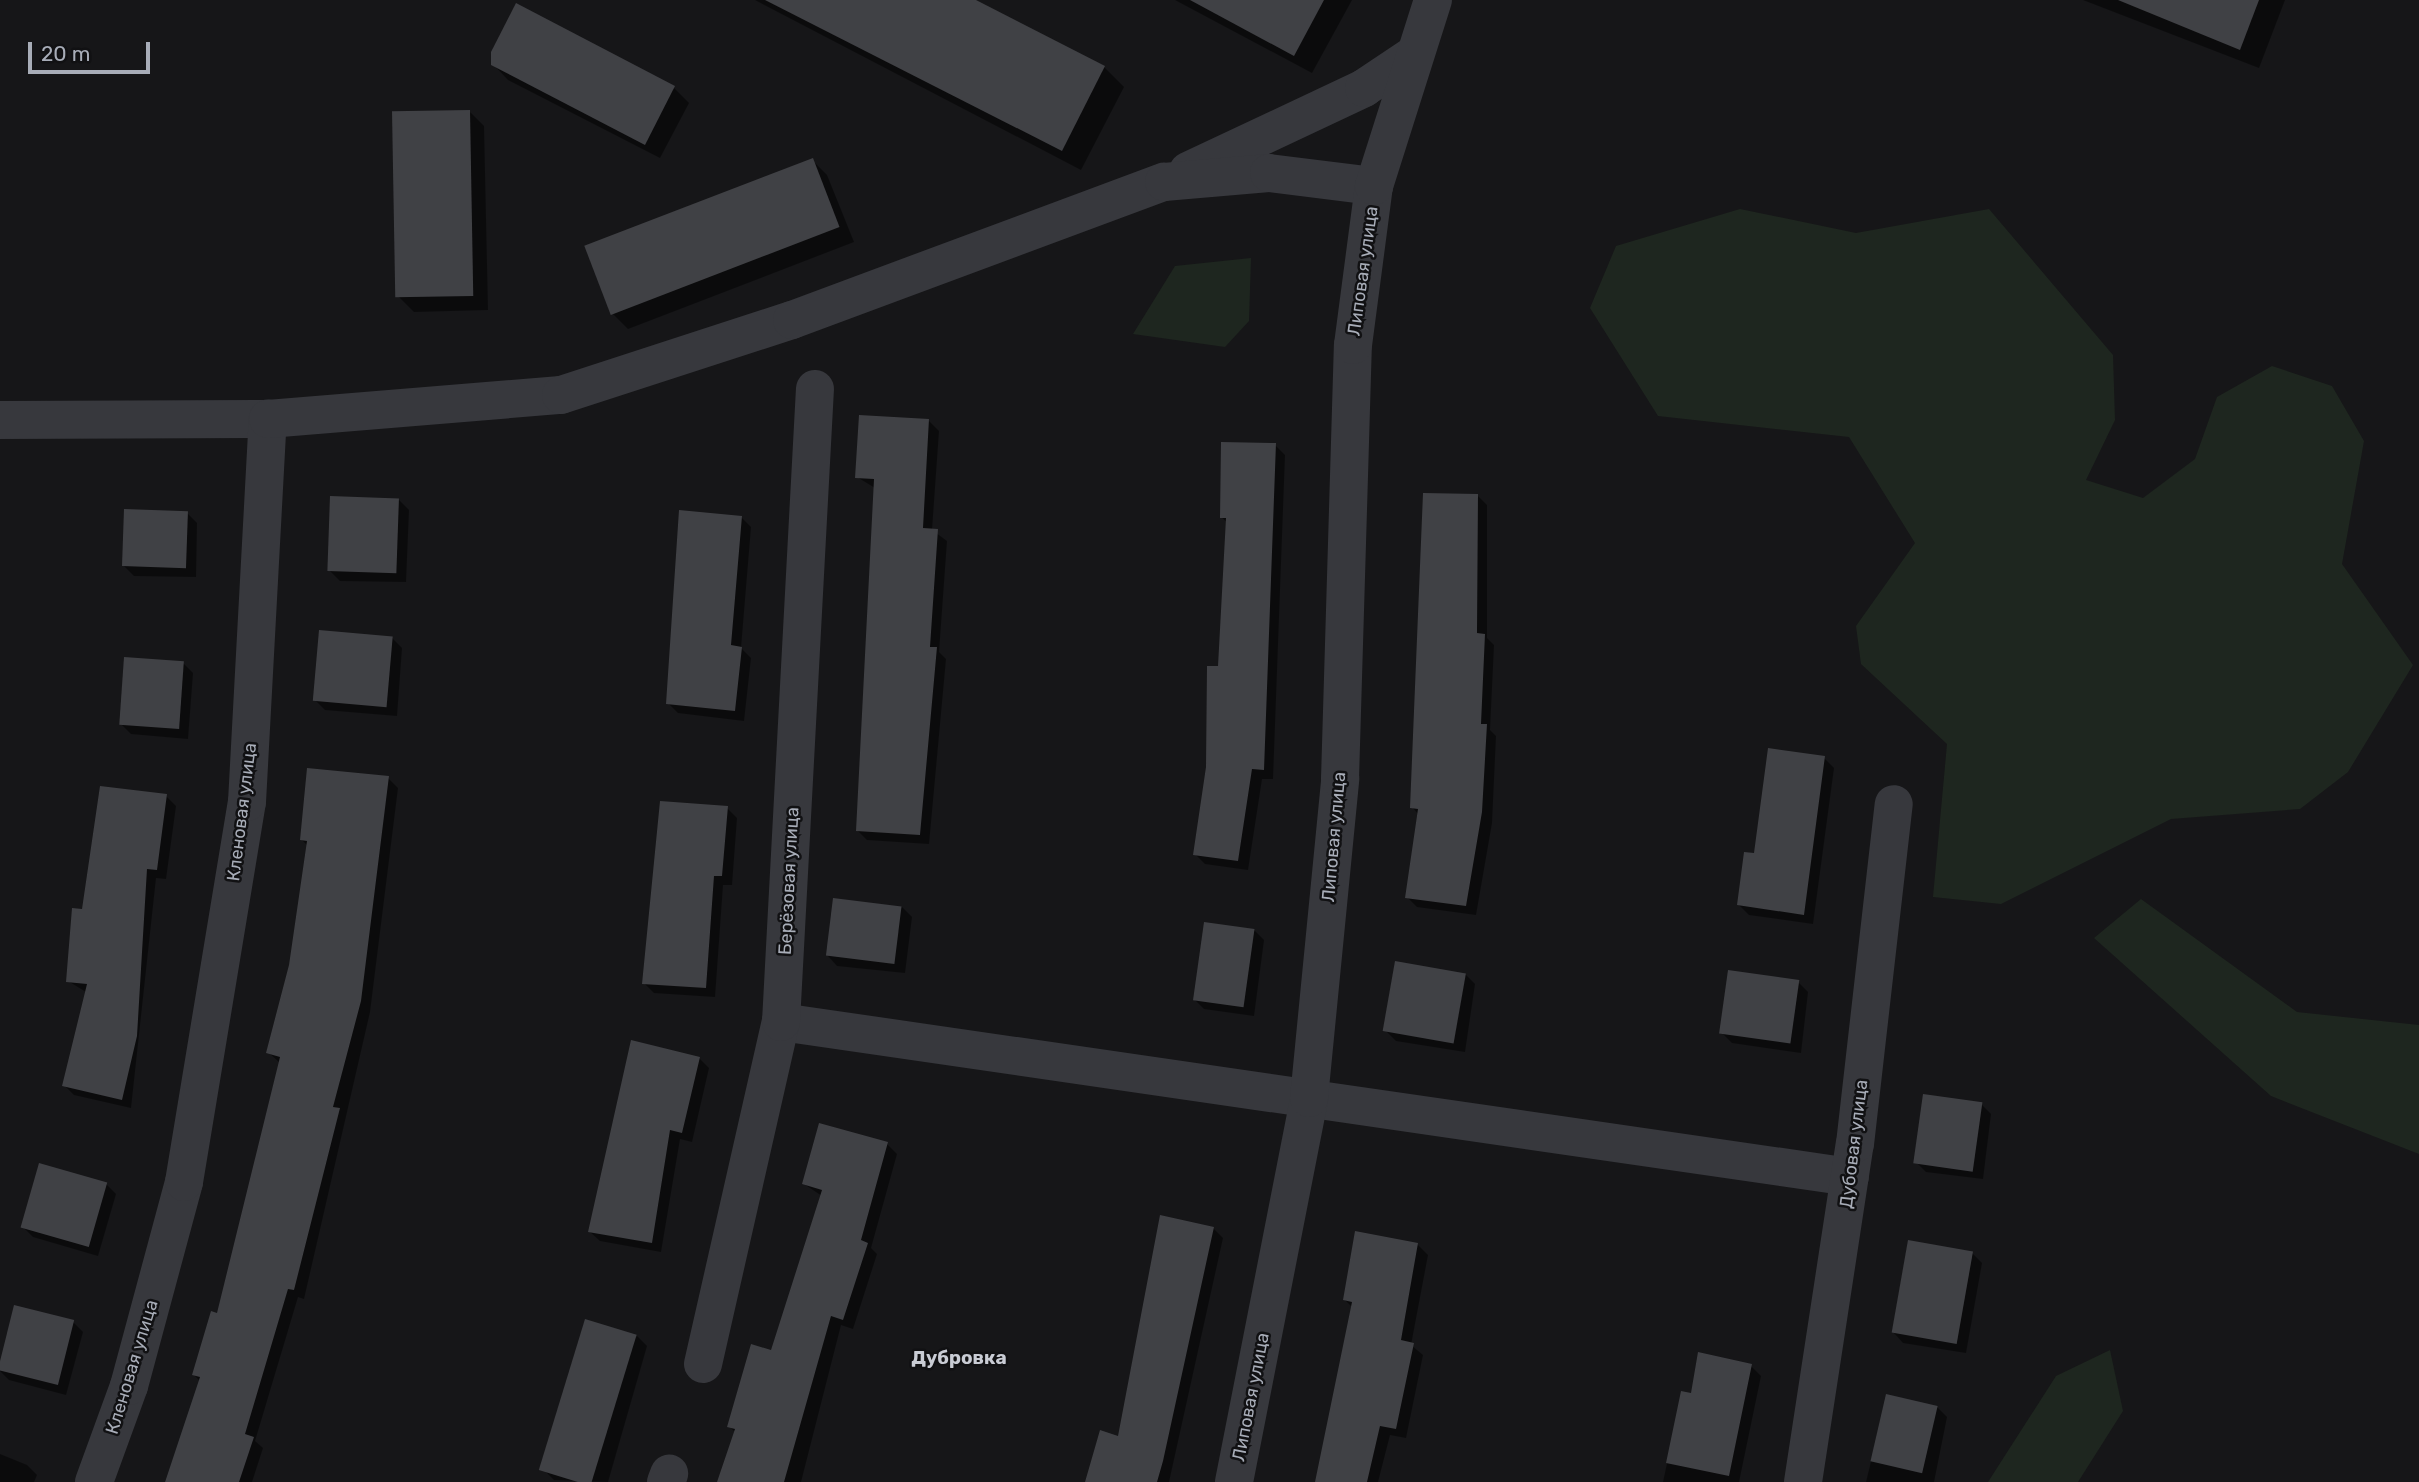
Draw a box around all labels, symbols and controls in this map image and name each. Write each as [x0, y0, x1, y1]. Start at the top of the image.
scale bar [32, 28, 154, 72]
text: 20 m [41, 41, 90, 66]
street label: Липовая улица [1343, 205, 1383, 337]
street label: Кленовая улица [223, 742, 261, 882]
street label: Липовая улица [1318, 771, 1350, 903]
street label: Берёзовая улица [774, 807, 804, 955]
street label: Дубовая улица [1835, 1078, 1873, 1210]
street label: Кленовая улица [101, 1297, 163, 1437]
street label: Липовая улица [1228, 1331, 1274, 1463]
district label: Дубровка [911, 1347, 1007, 1369]

